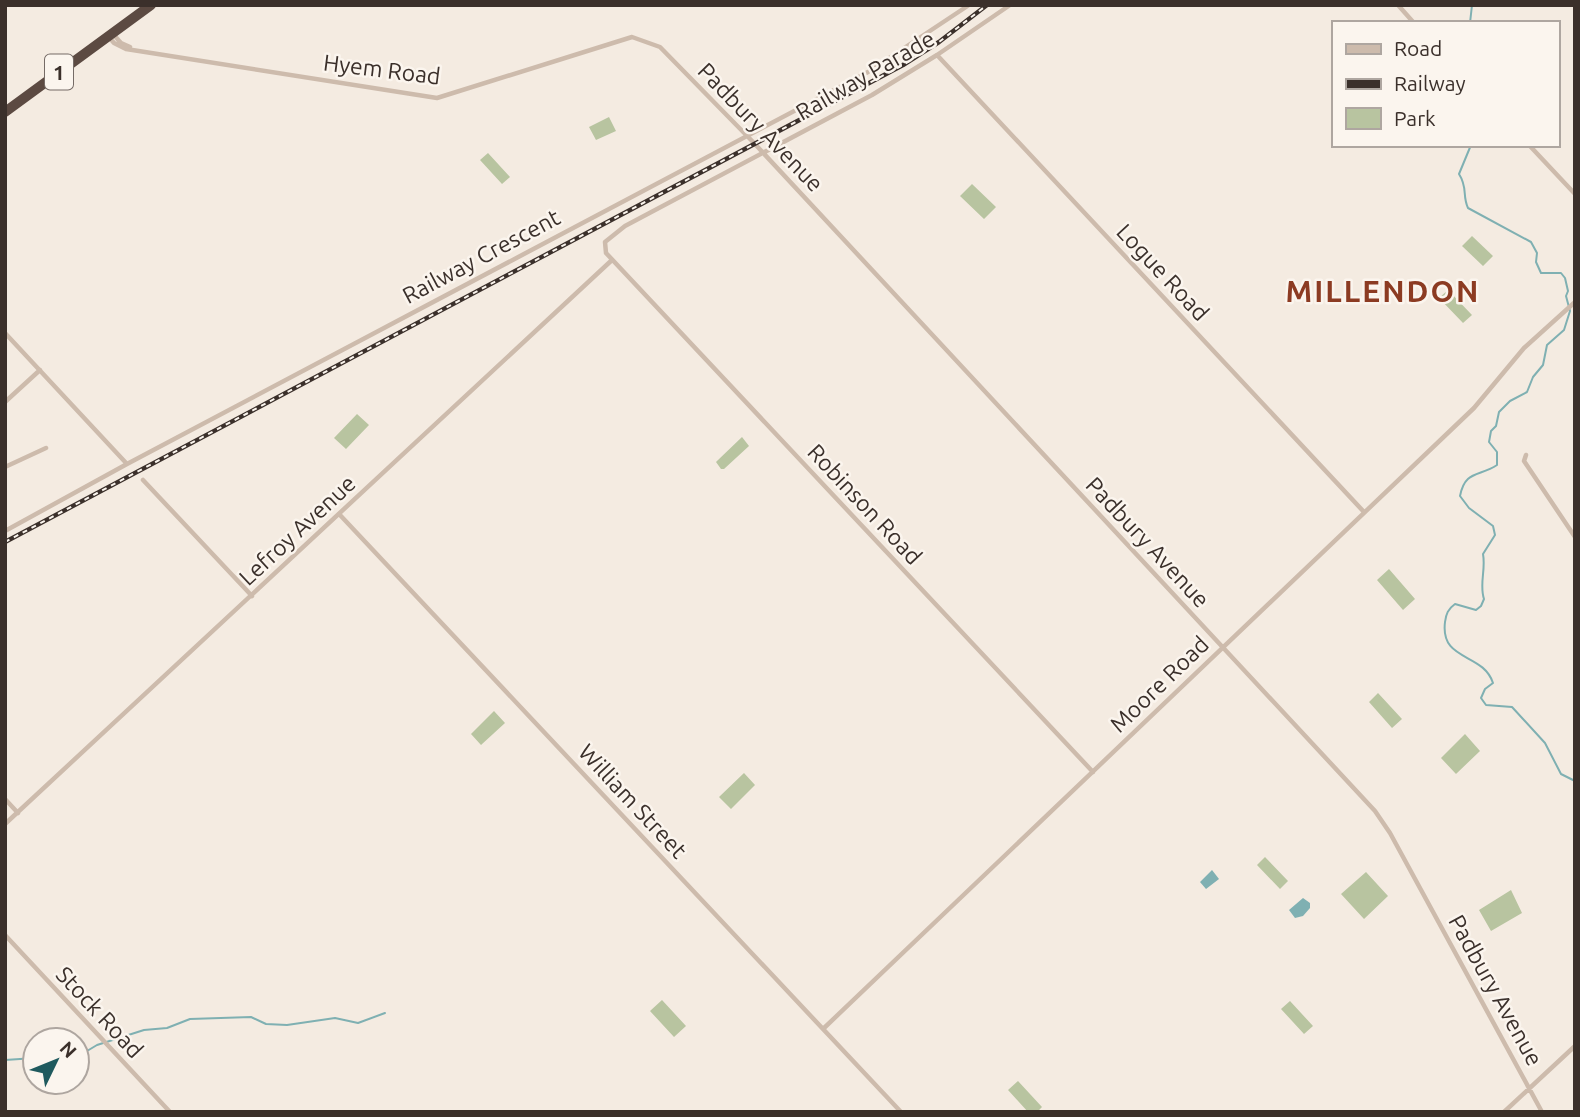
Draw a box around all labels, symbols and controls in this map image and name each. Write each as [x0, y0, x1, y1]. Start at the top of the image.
legend [1332, 21, 1559, 147]
street label: Railway Parade [791, 25, 939, 125]
text: Road [1394, 36, 1442, 60]
street label: Hyem Road [322, 49, 442, 89]
road number: 1 [45, 55, 73, 90]
street label: Padbury Avenue [693, 58, 829, 196]
text: Railway [1394, 71, 1466, 95]
text: Park [1394, 106, 1436, 130]
street label: Railway Crescent [398, 204, 564, 308]
street label: Logue Road [1112, 219, 1214, 325]
district label: MILLENDON [1286, 274, 1480, 308]
street label: Robinson Road [803, 439, 927, 569]
street label: Lefroy Avenue [234, 470, 360, 590]
street label: Padbury Avenue [1081, 472, 1215, 612]
street label: Moore Road [1105, 631, 1213, 737]
street label: William Street [574, 739, 692, 863]
street label: Padbury Avenue [1444, 910, 1548, 1070]
street label: Stock Road [52, 961, 148, 1063]
north arrow [21, 1026, 91, 1096]
text: N [56, 1037, 81, 1062]

